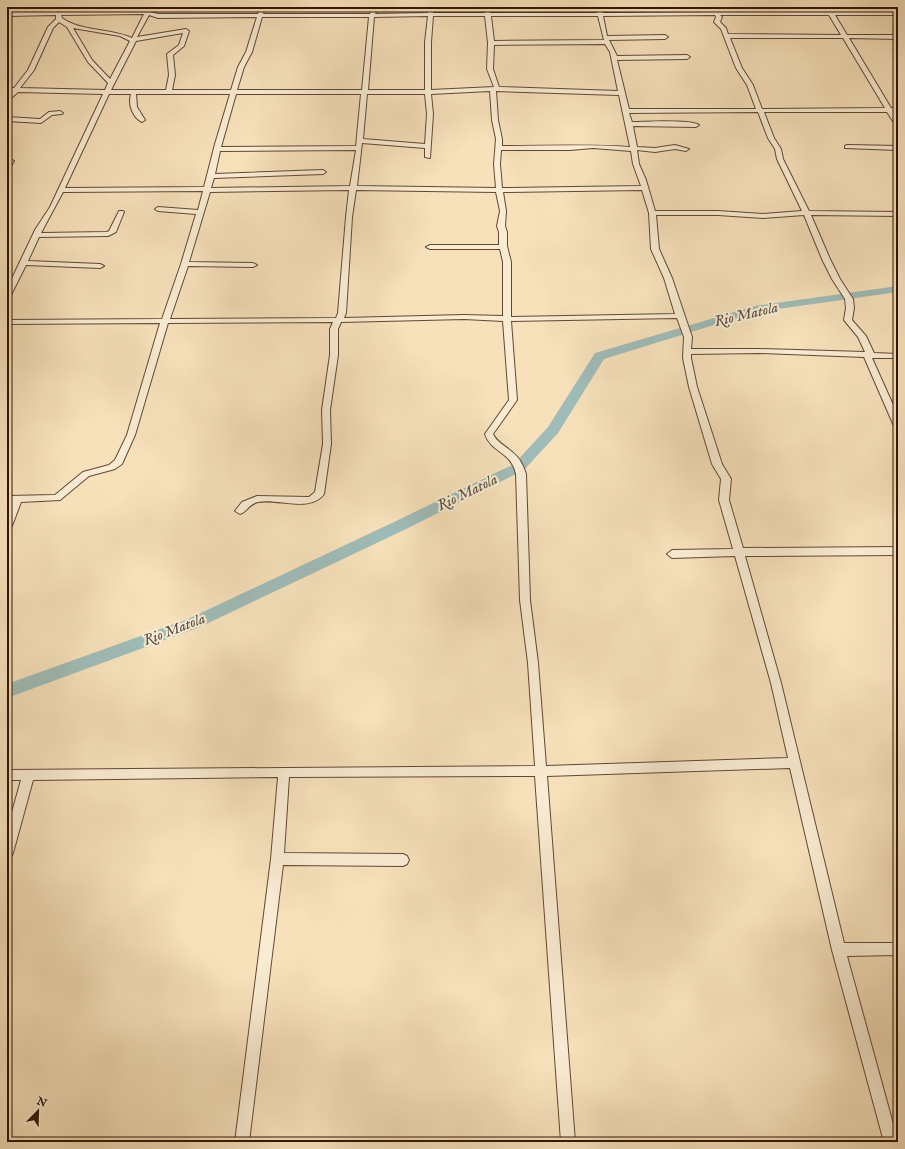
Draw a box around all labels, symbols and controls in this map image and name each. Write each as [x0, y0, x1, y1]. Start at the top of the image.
water label: Rio Matola [712, 298, 780, 331]
water label: Rio Matola [434, 470, 501, 515]
water label: Rio Matola [140, 609, 208, 650]
north arrow [18, 1091, 58, 1131]
text: N [33, 1094, 49, 1111]

